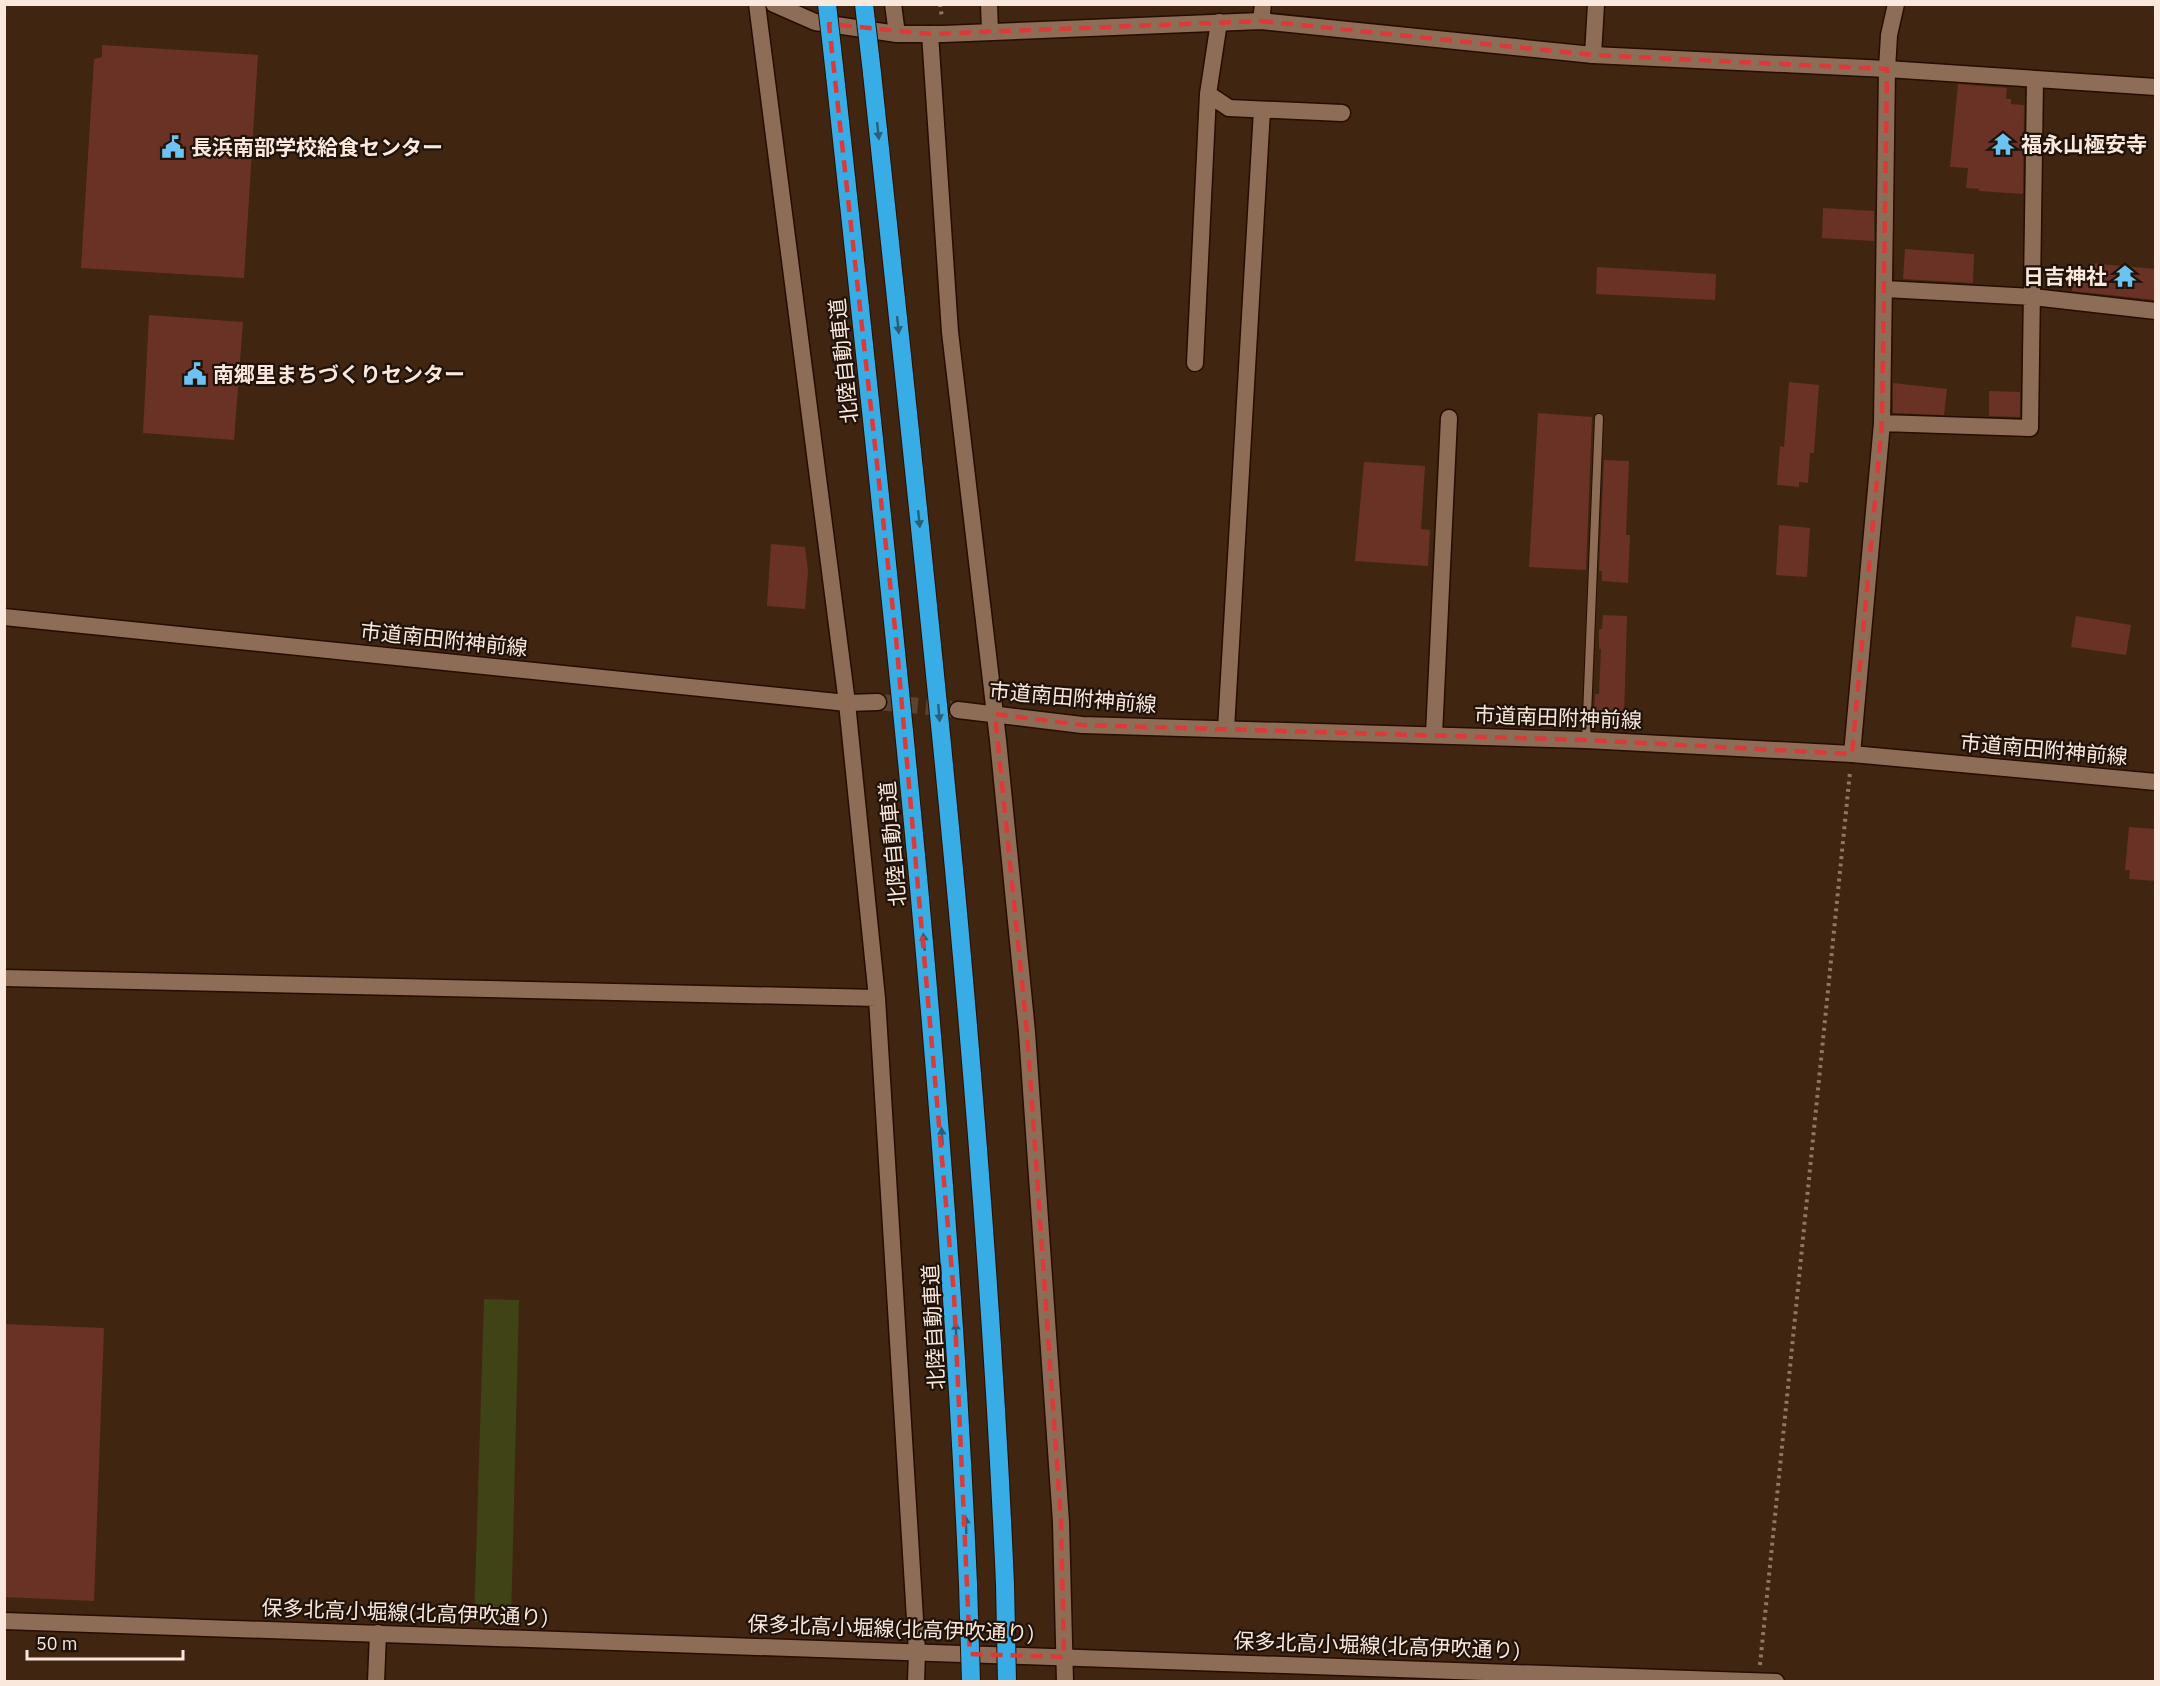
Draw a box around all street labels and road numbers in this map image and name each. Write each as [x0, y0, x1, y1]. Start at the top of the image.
street label: 北陸自動車道 [822, 297, 864, 425]
street label: 市道南田附神前線 [359, 616, 529, 662]
street label: 市道南田附神前線 [988, 676, 1158, 718]
street label: 市道南田附神前線 [1474, 700, 1642, 734]
street label: 市道南田附神前線 [1959, 728, 2129, 770]
street label: 北陸自動車道 [873, 780, 911, 908]
street label: 北陸自動車道 [916, 1263, 950, 1391]
street label: 保多北高小堀線(北高伊吹通り) [261, 1593, 549, 1631]
street label: 保多北高小堀線(北高伊吹通り) [747, 1609, 1035, 1647]
street label: 保多北高小堀線(北高伊吹通り) [1233, 1626, 1521, 1664]

